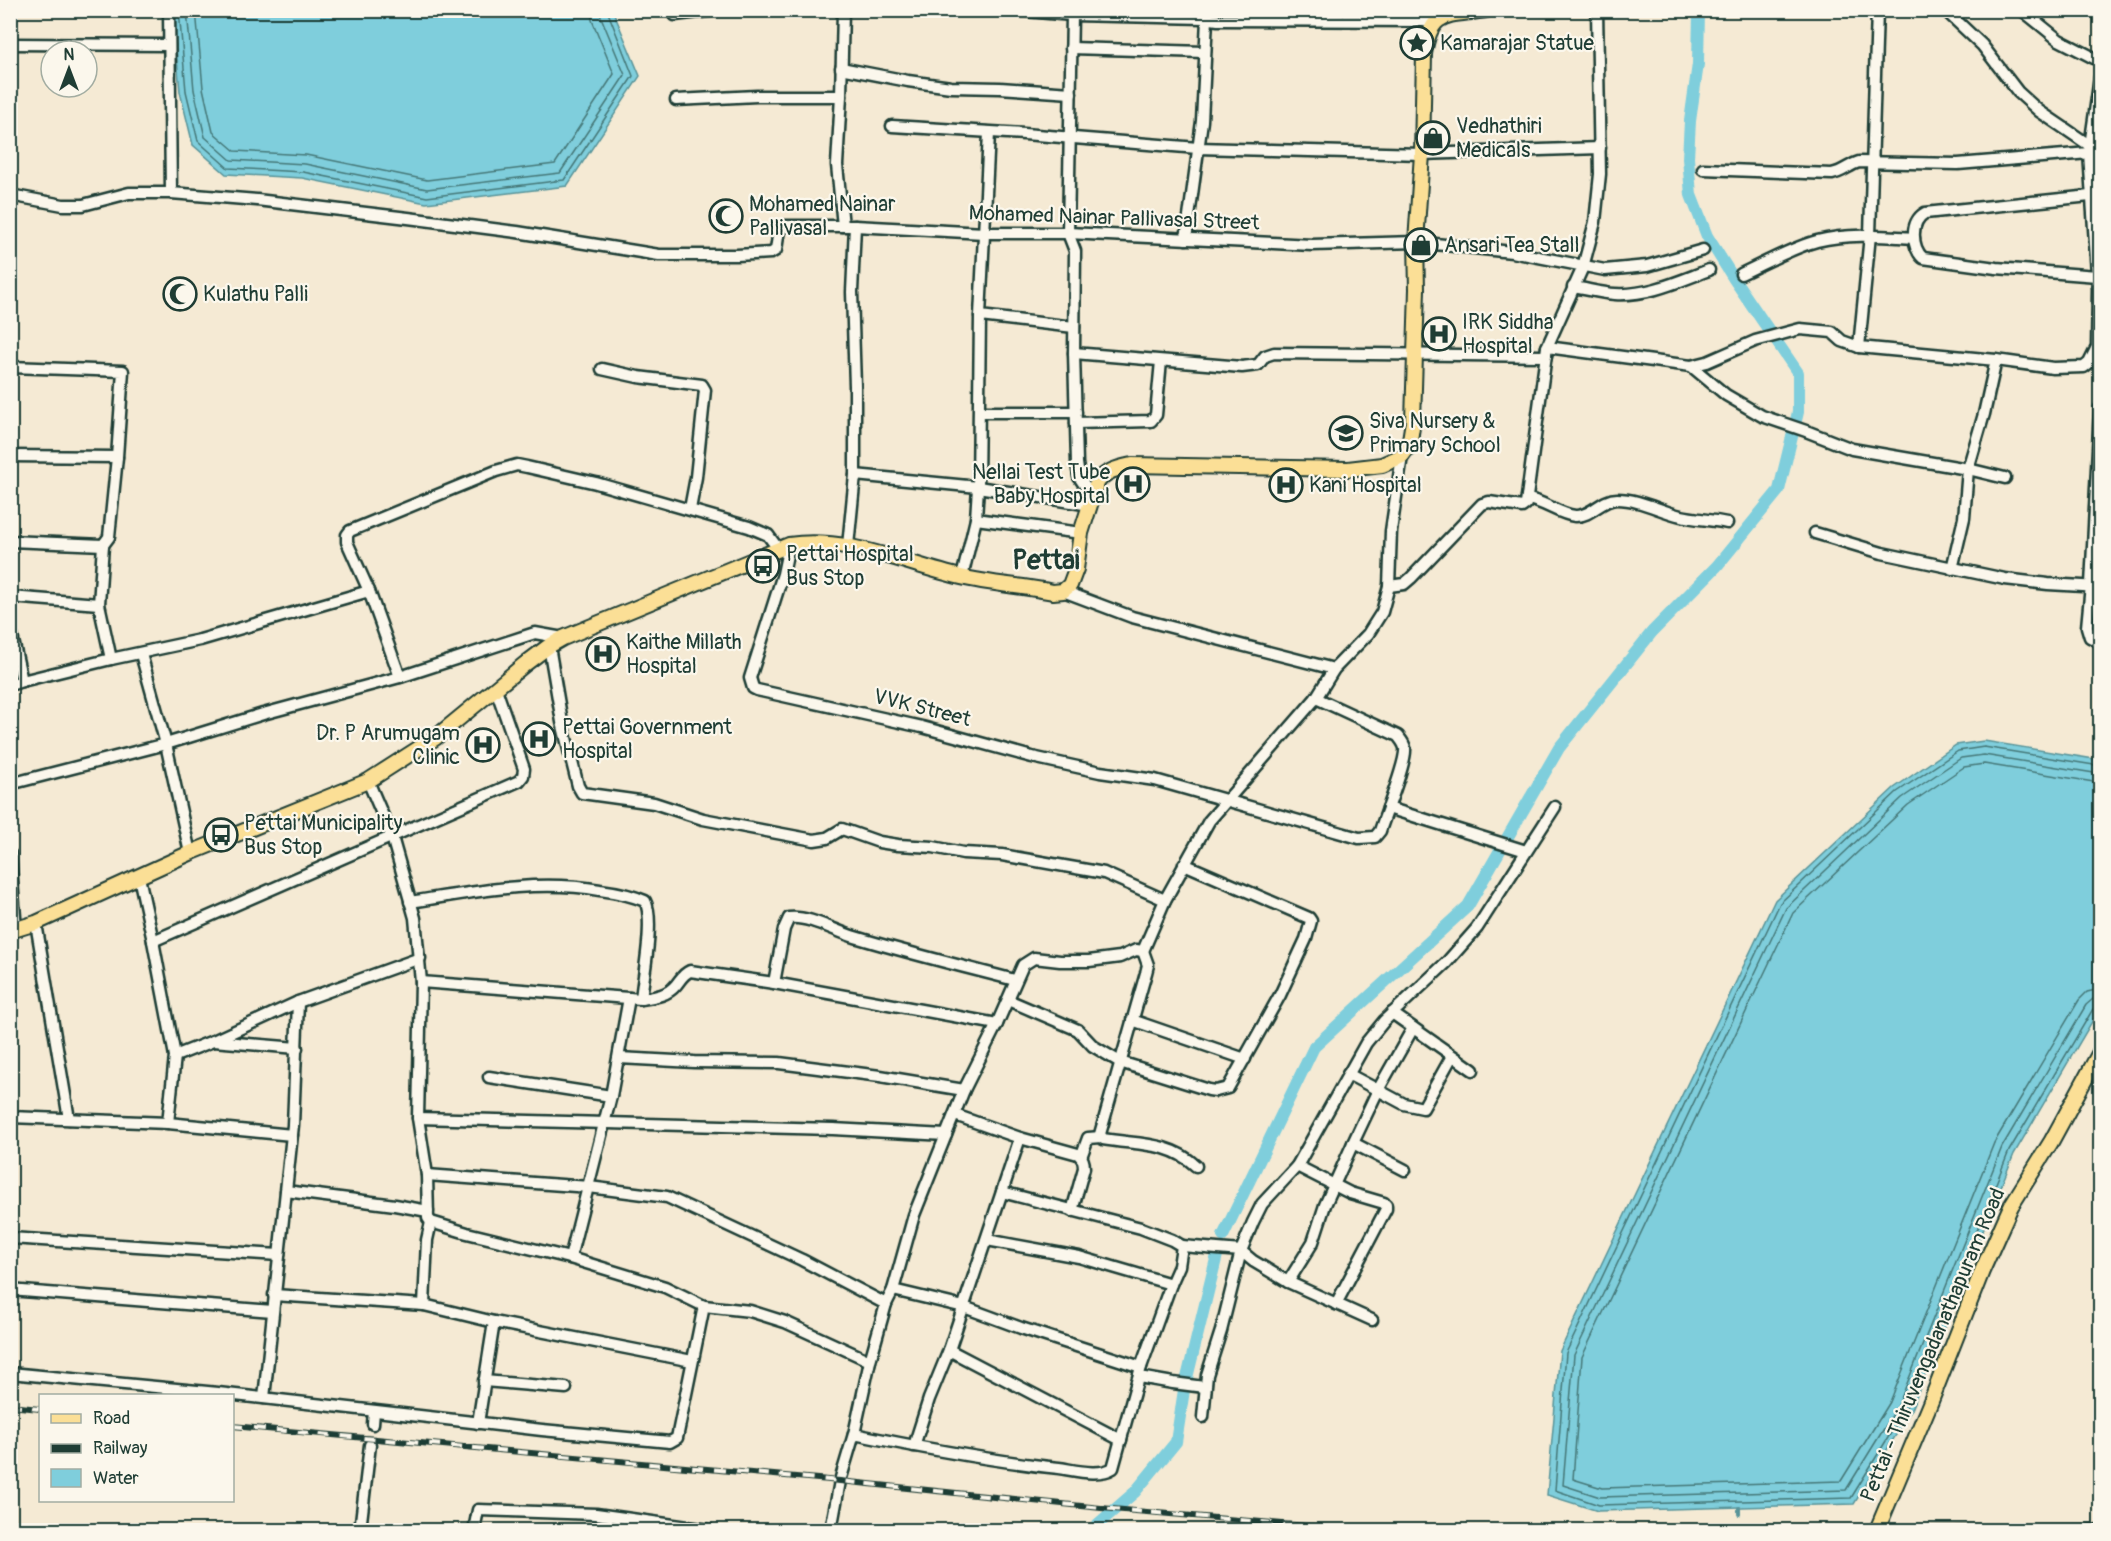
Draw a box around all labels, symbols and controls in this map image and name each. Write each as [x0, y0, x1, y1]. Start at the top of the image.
place icon: Kamarajar Statue [1399, 25, 1435, 61]
place label: Kamarajar Statue [1440, 30, 1595, 57]
north arrow [39, 39, 99, 99]
text: N [64, 45, 75, 65]
place label: Vedhathiri Medicals [1456, 113, 1542, 164]
shop icon: Vedhathiri Medicals [1415, 120, 1451, 156]
place label: Mohamed Nainar Pallivasal [749, 191, 896, 242]
mosque icon: Mohamed Nainar Pallivasal [708, 198, 744, 234]
street label: Mohamed Nainar Pallivasal Street [968, 199, 1260, 237]
shop icon: Ansari Tea Stall [1403, 227, 1439, 263]
place label: Ansari Tea Stall [1444, 232, 1580, 259]
mosque icon: Kulathu Palli [162, 276, 198, 312]
place label: Kulathu Palli [203, 281, 308, 308]
place label: IRK Siddha Hospital [1462, 309, 1553, 360]
hospital icon: IRK Siddha Hospital [1421, 316, 1457, 352]
place label: Siva Nursery & Primary School [1369, 408, 1501, 459]
school or university icon: Siva Nursery & Primary School [1328, 415, 1364, 451]
place label: Nellai Test Tube Baby Hospital [972, 459, 1111, 510]
hospital icon: Nellai Test Tube Baby Hospital [1115, 466, 1151, 502]
hospital icon: Kani Hospital [1268, 467, 1304, 503]
place label: Kani Hospital [1309, 472, 1422, 499]
place label: Pettai Hospital Bus Stop [786, 541, 914, 592]
district label: Pettai [1012, 544, 1080, 577]
bus stop icon: Pettai Hospital Bus Stop [745, 548, 781, 584]
place label: Kaithe Millath Hospital [626, 629, 742, 680]
hospital icon: Kaithe Millath Hospital [585, 636, 621, 672]
street label: VVK Street [871, 683, 974, 733]
place label: Pettai Government Hospital [562, 714, 733, 765]
place label: Dr. P Arumugam Clinic [316, 720, 460, 771]
hospital icon: Pettai Government Hospital [521, 721, 557, 757]
hospital icon: Dr. P Arumugam Clinic [465, 727, 501, 763]
place label: Pettai Municipality Bus Stop [244, 810, 403, 861]
bus stop icon: Pettai Municipality Bus Stop [203, 817, 239, 853]
street label: Pettai - Thiruvengadanathapuram Road [1854, 1184, 2012, 1506]
legend [39, 1394, 234, 1502]
text: Road [93, 1407, 130, 1430]
text: Railway [93, 1437, 148, 1460]
text: Water [93, 1467, 139, 1490]

